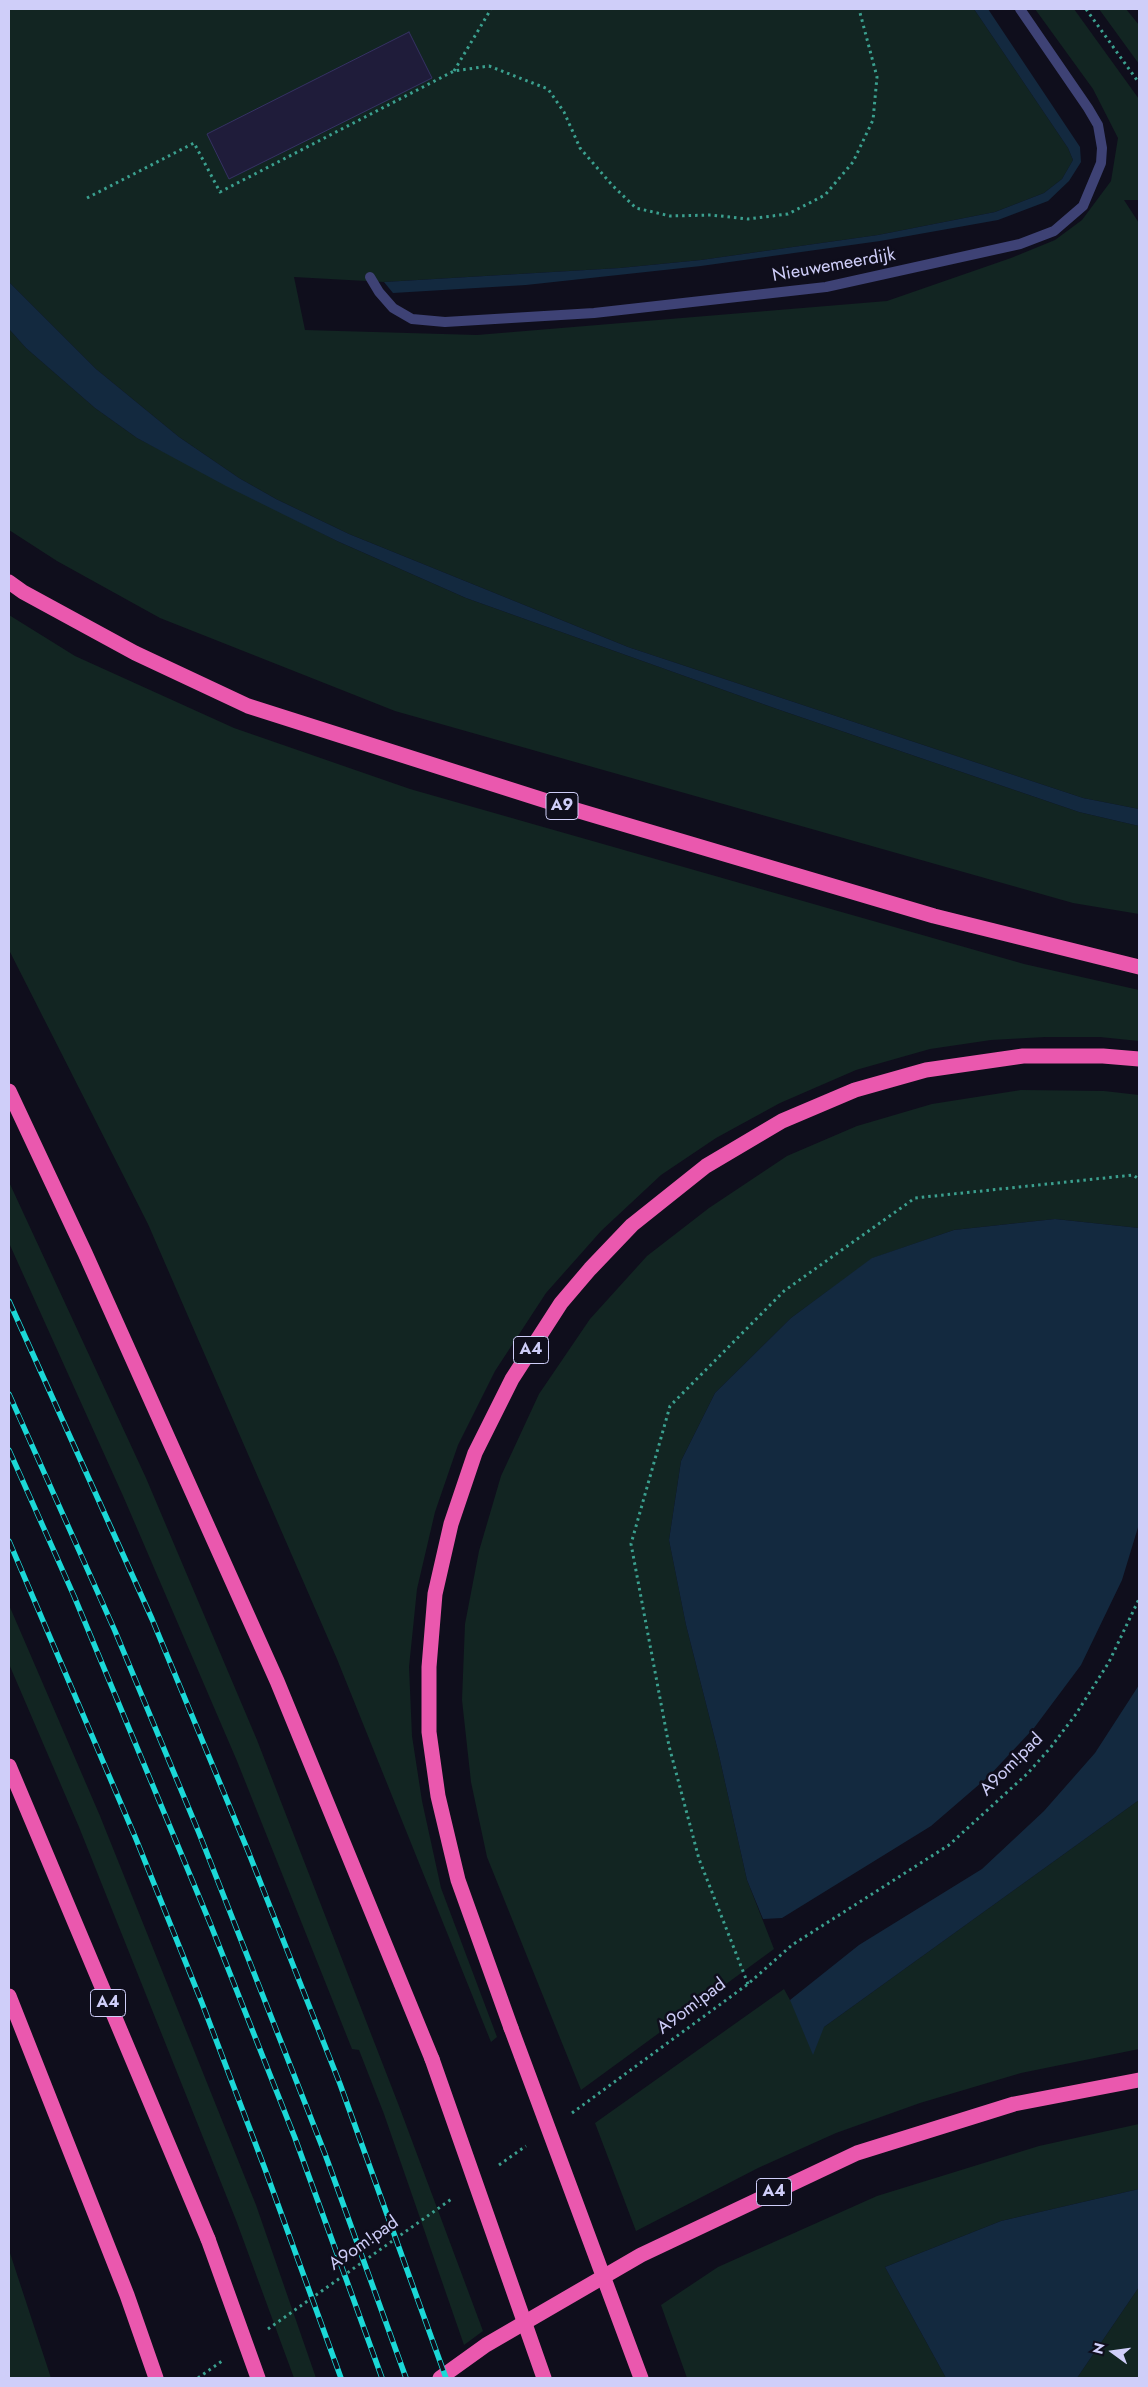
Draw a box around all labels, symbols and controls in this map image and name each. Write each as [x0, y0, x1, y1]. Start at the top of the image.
street label: Nieuwemeerdijk [771, 245, 897, 287]
road number: A9 [546, 792, 578, 819]
road number: A4 [514, 1336, 548, 1364]
street label: A9om!pad [976, 1729, 1048, 1801]
street label: A9om!pad [653, 1974, 731, 2040]
road number: A4 [90, 1990, 126, 2016]
road number: A4 [756, 2178, 792, 2206]
street label: A9om!pad [325, 2212, 403, 2276]
north arrow [1088, 2327, 1138, 2377]
text: N [1087, 2341, 1109, 2356]

